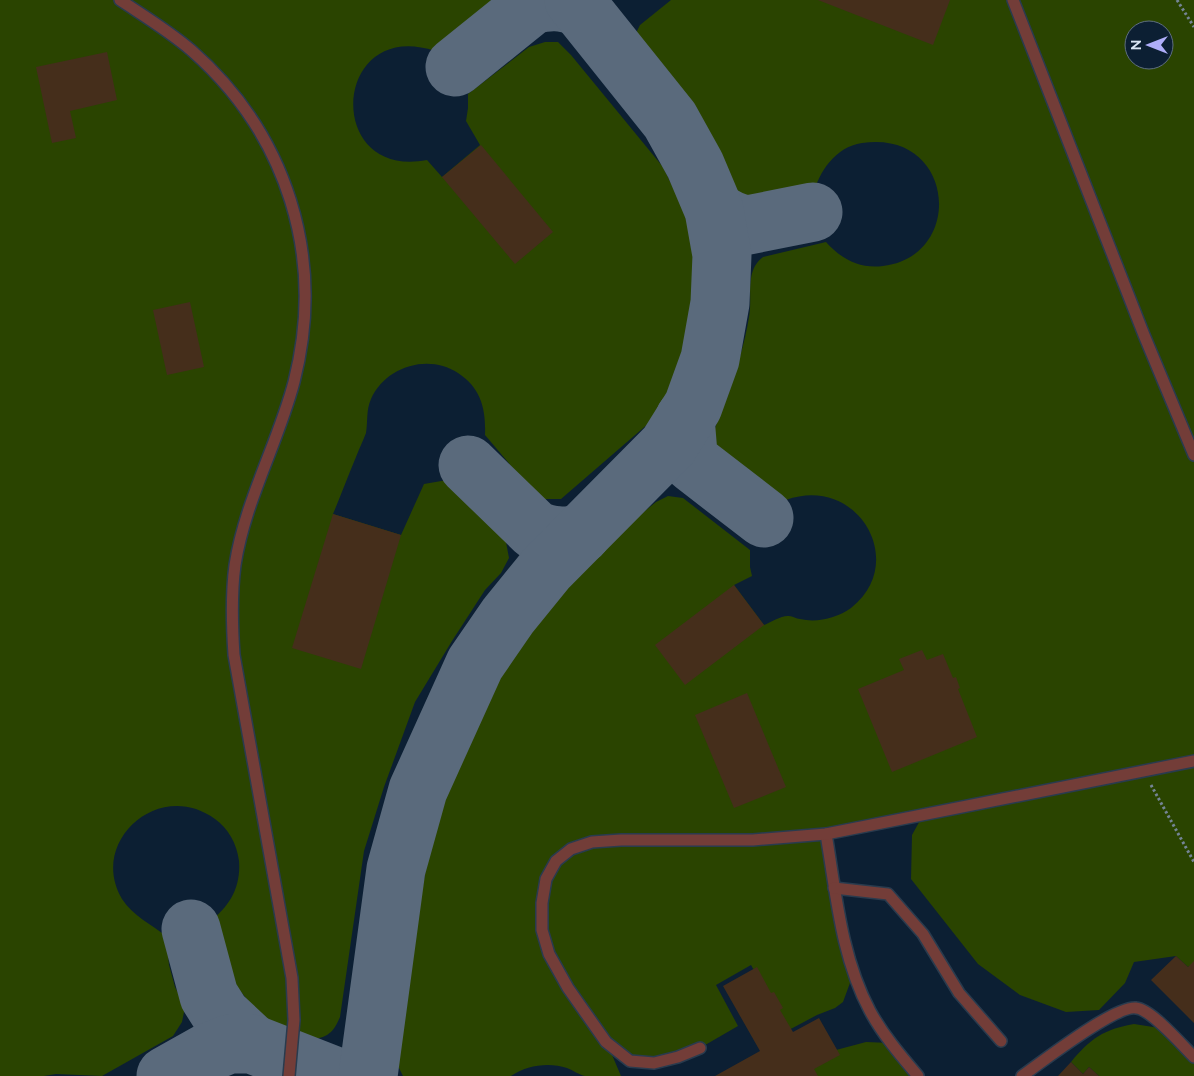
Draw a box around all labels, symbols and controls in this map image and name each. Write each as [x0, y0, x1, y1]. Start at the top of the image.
north arrow [1124, 20, 1174, 70]
text: N [1127, 40, 1145, 50]

